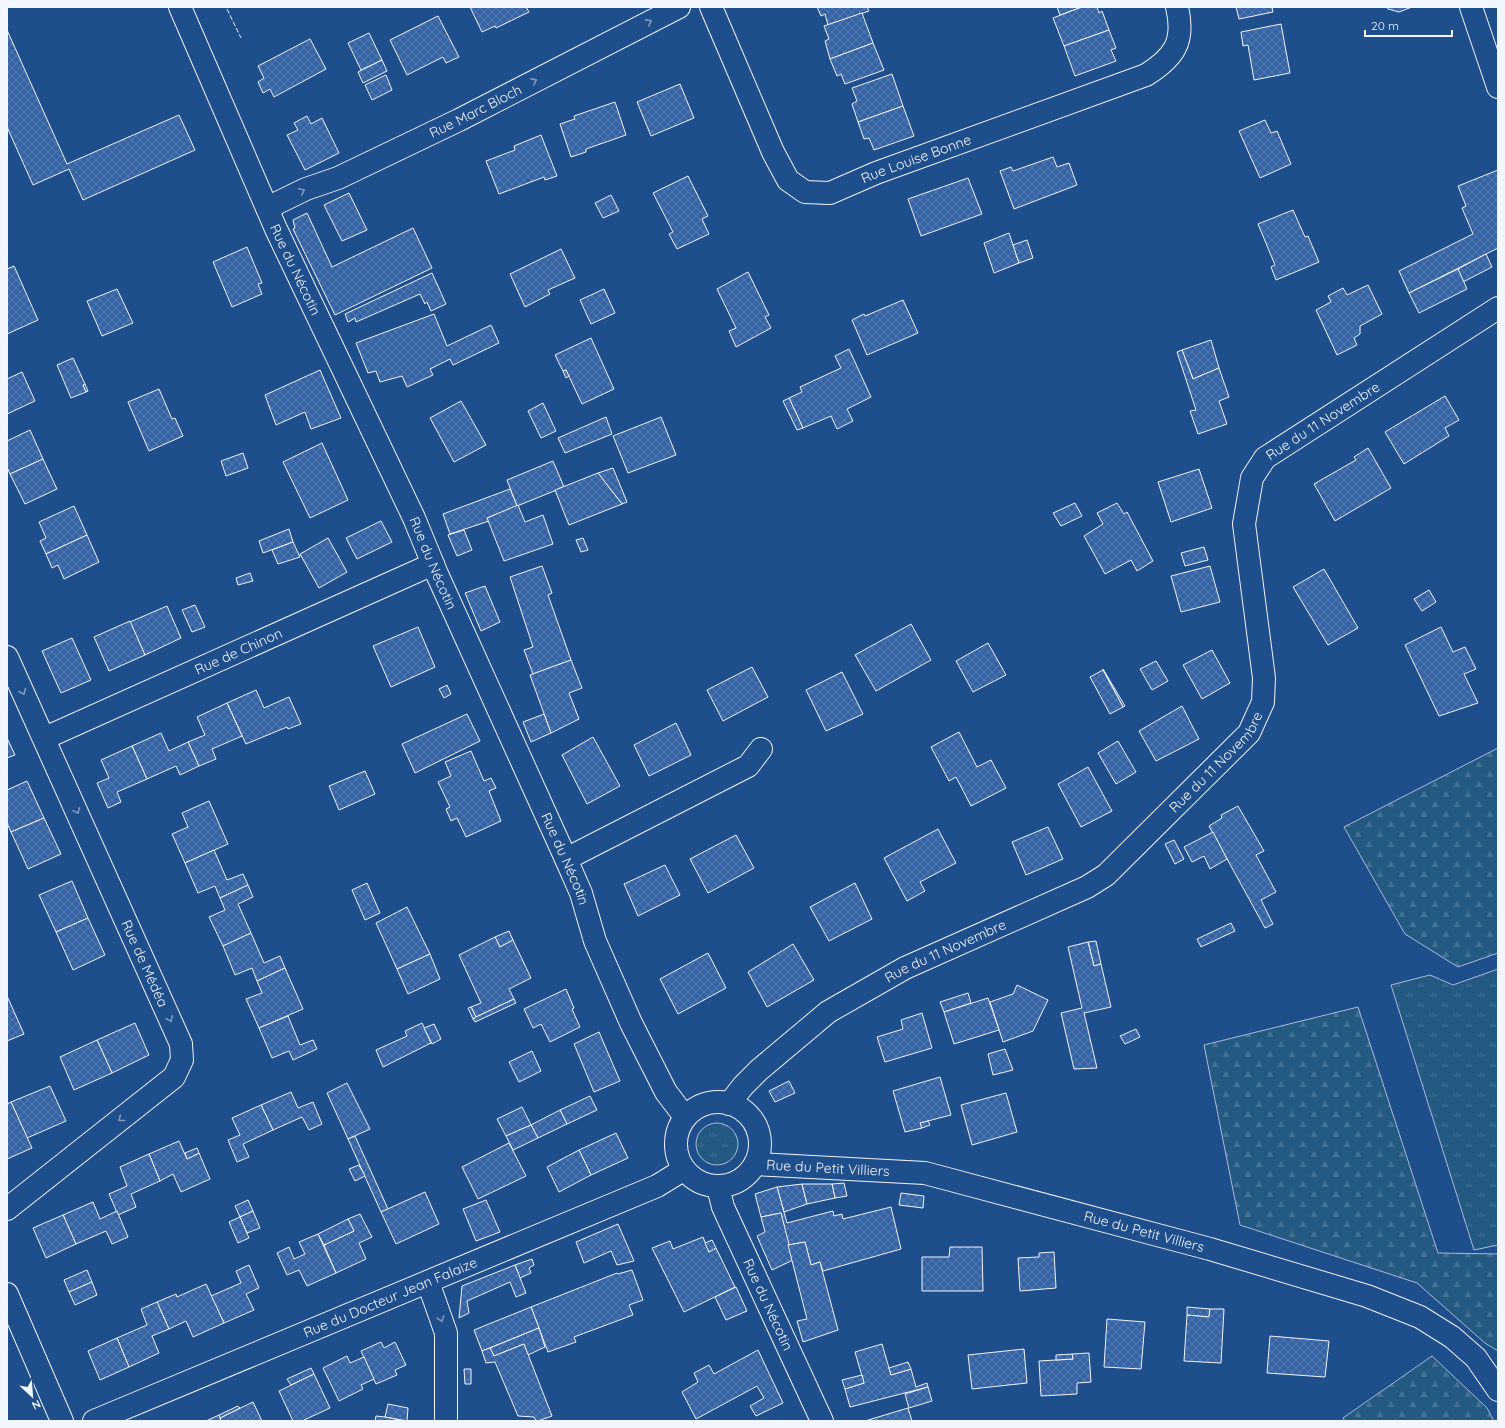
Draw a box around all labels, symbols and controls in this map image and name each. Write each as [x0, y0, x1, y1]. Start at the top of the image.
scale bar [1365, 12, 1452, 38]
text: 20 m [1371, 18, 1399, 33]
one-way arrow [645, 19, 653, 27]
one-way arrow [529, 78, 537, 86]
street label: Rue Marc Bloch [426, 80, 525, 142]
street label: Rue Louise Bonne [858, 130, 974, 187]
one-way arrow [298, 188, 306, 196]
street label: Rue du Nécotin [266, 221, 325, 318]
street label: Rue du 11 Novembre [1262, 378, 1383, 464]
street label: Rue du Nécotin [405, 514, 461, 612]
street label: Rue de Chinon [192, 624, 285, 679]
one-way arrow [18, 688, 26, 695]
street label: Rue du 11 Novembre [1165, 709, 1266, 816]
one-way arrow [72, 806, 80, 814]
street label: Rue du Nécotin [537, 810, 593, 907]
street label: Rue du 11 Novembre [881, 915, 1009, 987]
street label: Rue de Médéa [117, 917, 172, 1010]
one-way arrow [165, 1014, 173, 1022]
one-way arrow [119, 1114, 126, 1121]
street label: Rue du Petit Villiers [766, 1156, 890, 1180]
street label: Rue du Petit Villiers [1082, 1207, 1206, 1256]
street label: Rue du Docteur Jean Falaize [300, 1253, 480, 1342]
street label: Rue du Nécotin [739, 1256, 797, 1353]
one-way arrow [436, 1315, 445, 1322]
north arrow [12, 1376, 52, 1416]
text: N [30, 1397, 43, 1413]

